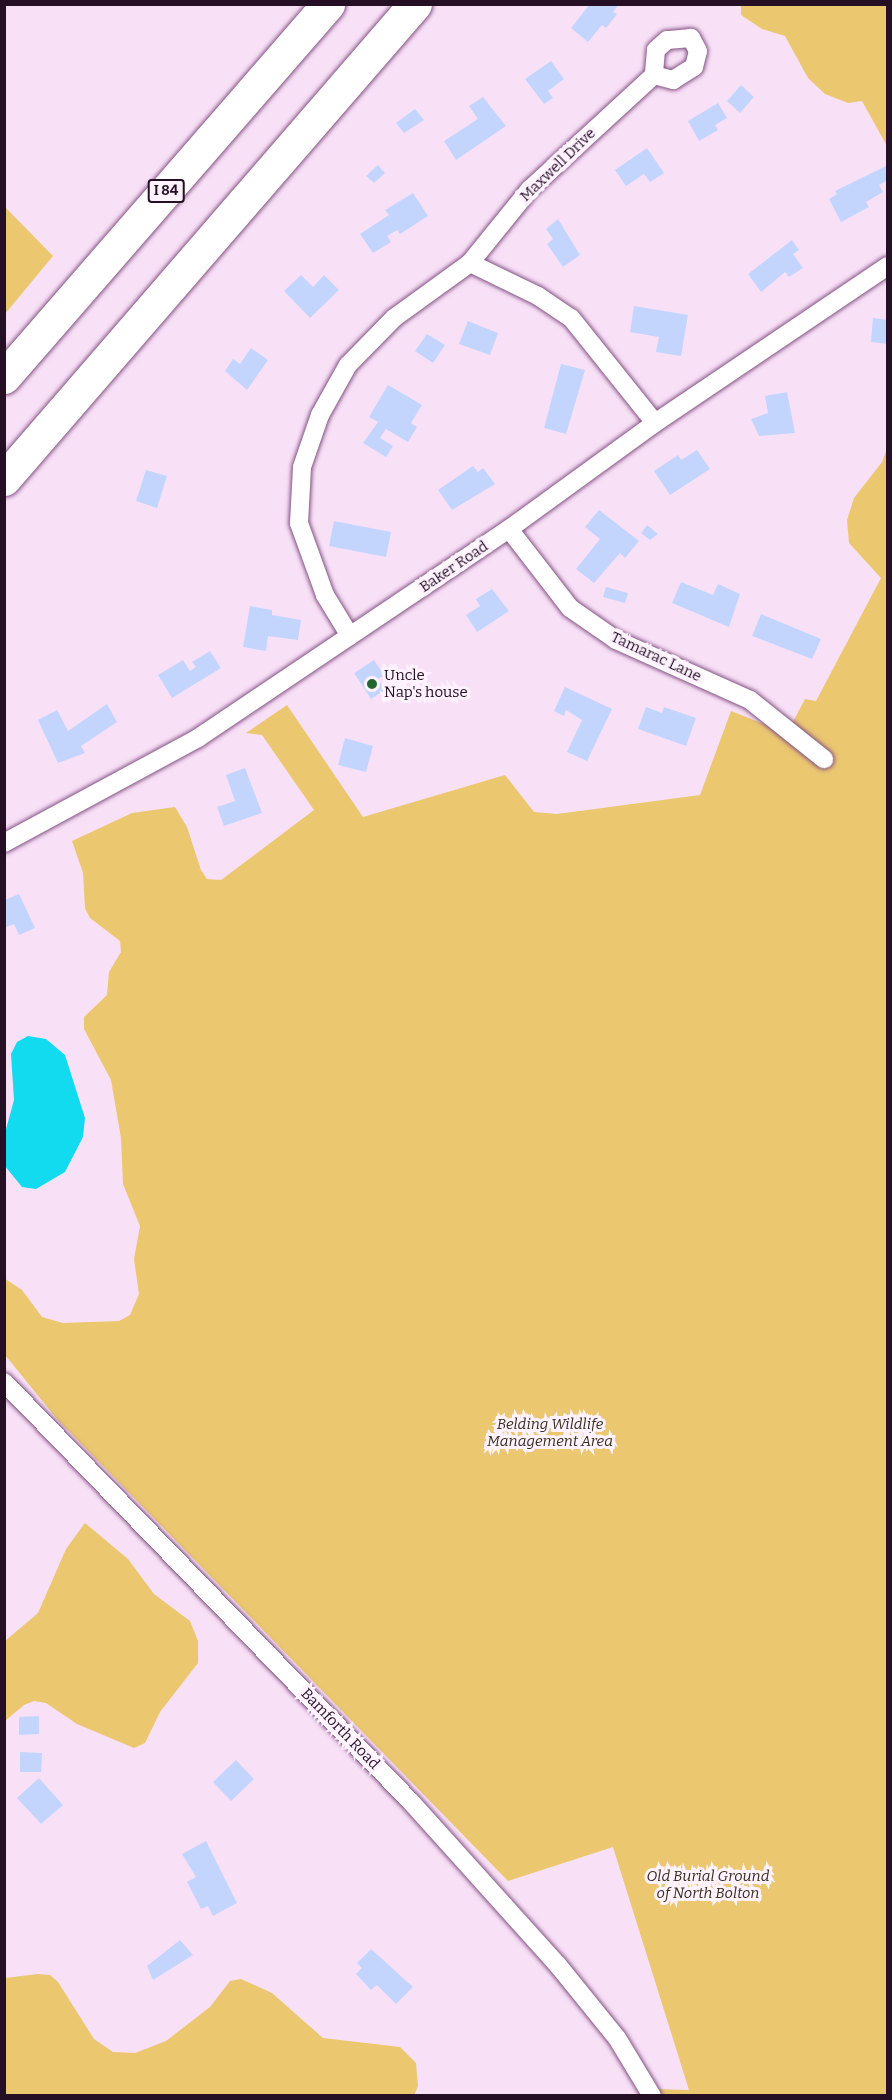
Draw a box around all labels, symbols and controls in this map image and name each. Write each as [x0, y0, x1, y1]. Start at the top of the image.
street label: Maxwell Drive [517, 125, 599, 205]
road number: I 84 [146, 180, 186, 202]
street label: Baker Road [416, 538, 492, 596]
street label: Tamarac Lane [608, 628, 704, 686]
place label: Uncle Nap's house [384, 666, 468, 701]
marker: Uncle Nap's house [365, 677, 379, 691]
park label: Belding Wildlife Management Area [487, 1415, 613, 1450]
street label: Bamforth Road [297, 1685, 383, 1773]
park label: Old Burial Ground of North Bolton [647, 1867, 769, 1902]

